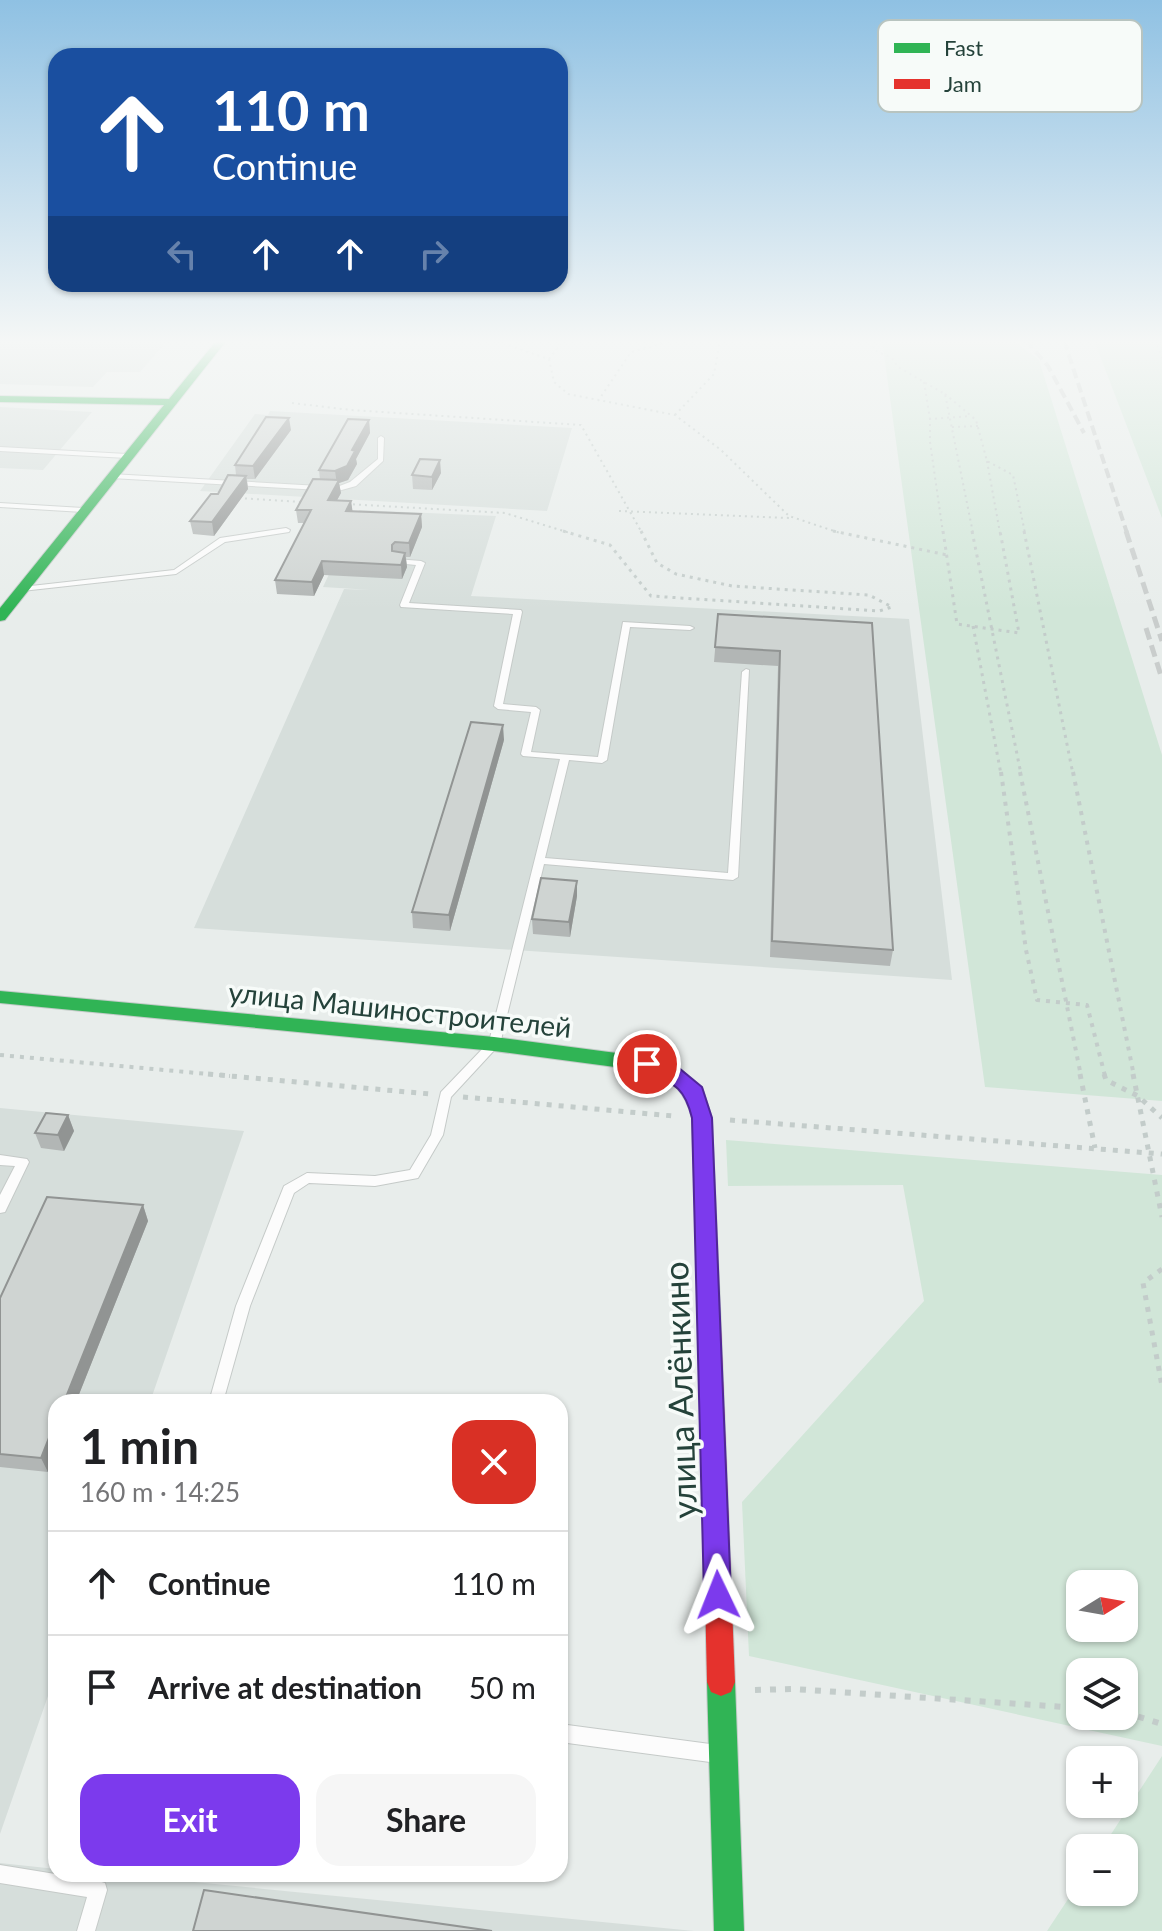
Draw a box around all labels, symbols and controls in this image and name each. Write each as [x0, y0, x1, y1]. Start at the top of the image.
legend [878, 20, 1142, 112]
text: Fast [944, 34, 983, 61]
text: Jam [944, 70, 982, 97]
text: 110 m [212, 76, 370, 143]
icon: ahead [80, 80, 184, 184]
text: Continue [212, 144, 357, 188]
icon: left [160, 232, 204, 276]
icon: ahead [244, 232, 288, 276]
icon: ahead [328, 232, 372, 276]
icon: right [412, 232, 456, 276]
street label: улица Машиностроителей [227, 974, 573, 1044]
pin [613, 1030, 681, 1098]
icon: arrive [625, 1042, 669, 1086]
street label: улица Алёнкино [654, 1261, 704, 1519]
text: 1 min [80, 1417, 199, 1474]
button: close [452, 1420, 536, 1504]
text: 160 m · 14:25 [80, 1476, 240, 1508]
position arrow [676, 1553, 760, 1637]
icon: ahead [80, 1561, 124, 1605]
text: Continue [148, 1565, 271, 1601]
text: 110 m [451, 1565, 536, 1601]
north arrow [1066, 1570, 1138, 1642]
map controls [1066, 1570, 1138, 1906]
button: layers [1066, 1658, 1138, 1730]
icon: arrive [80, 1665, 124, 1709]
text: Arrive at destination [148, 1669, 422, 1705]
text: 50 m [469, 1669, 536, 1705]
button: + [1066, 1746, 1138, 1818]
button: Exit [80, 1774, 300, 1866]
button: Share [316, 1774, 536, 1866]
button: − [1066, 1834, 1138, 1906]

